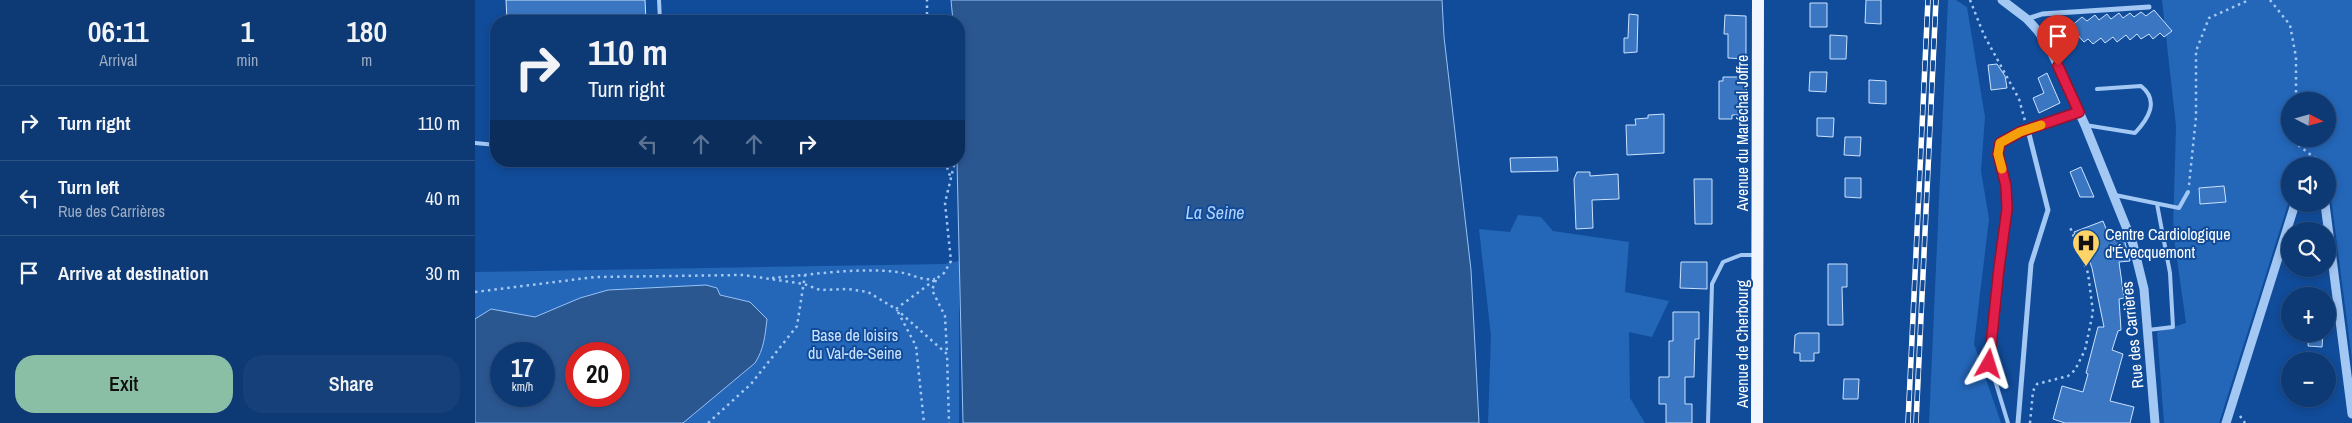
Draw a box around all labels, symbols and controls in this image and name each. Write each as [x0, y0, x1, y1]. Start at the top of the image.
text: 06:11 [88, 11, 149, 51]
text: 1 [241, 11, 254, 51]
text: 180 [346, 11, 387, 51]
pin [2037, 15, 2079, 66]
icon: arrive [2044, 22, 2072, 50]
text: 110 m [588, 29, 668, 76]
icon: right [505, 35, 570, 100]
text: Arrival [99, 49, 137, 71]
text: min [237, 49, 258, 71]
text: m [361, 49, 372, 71]
street label: Avenue du Maréchal Joffre [1731, 55, 1753, 212]
text: Turn right [588, 74, 665, 104]
north arrow [2281, 92, 2336, 148]
map controls [2281, 92, 2336, 407]
icon: right [15, 109, 43, 137]
text: Turn right [58, 110, 130, 136]
text: 110 m [418, 110, 460, 136]
icon: left [634, 130, 662, 158]
icon: ahead [687, 130, 715, 158]
icon: ahead [740, 130, 768, 158]
icon: right [793, 130, 821, 158]
button: sound [2281, 157, 2336, 212]
text: Turn left [58, 174, 119, 200]
icon: left [15, 184, 43, 212]
text: 40 m [425, 185, 460, 211]
text: Rue des Carrières [58, 200, 165, 222]
water label: La Seine [1185, 200, 1245, 225]
button: search [2281, 222, 2336, 277]
place label: Centre Cardiologique d'Évecquemont [2105, 223, 2230, 263]
hospital icon: Centre Cardiologique d'Évecquemont [2071, 228, 2101, 267]
icon: arrive [15, 259, 43, 287]
text: Arrive at destination [58, 260, 209, 286]
text: 30 m [425, 260, 460, 286]
street label: Avenue de Cherbourg [1731, 279, 1753, 409]
street label: Rue des Carrières [2115, 281, 2149, 389]
button: + [2281, 287, 2336, 342]
park label: Base de loisirs du Val-de-Seine [808, 324, 902, 364]
position arrow [1962, 337, 2014, 389]
speed limit sign: 20 [565, 342, 630, 407]
text: 17 [511, 351, 534, 385]
button: − [2281, 352, 2336, 407]
button: Exit [15, 355, 233, 413]
button: Share [243, 355, 460, 413]
text: km/h [512, 379, 533, 395]

